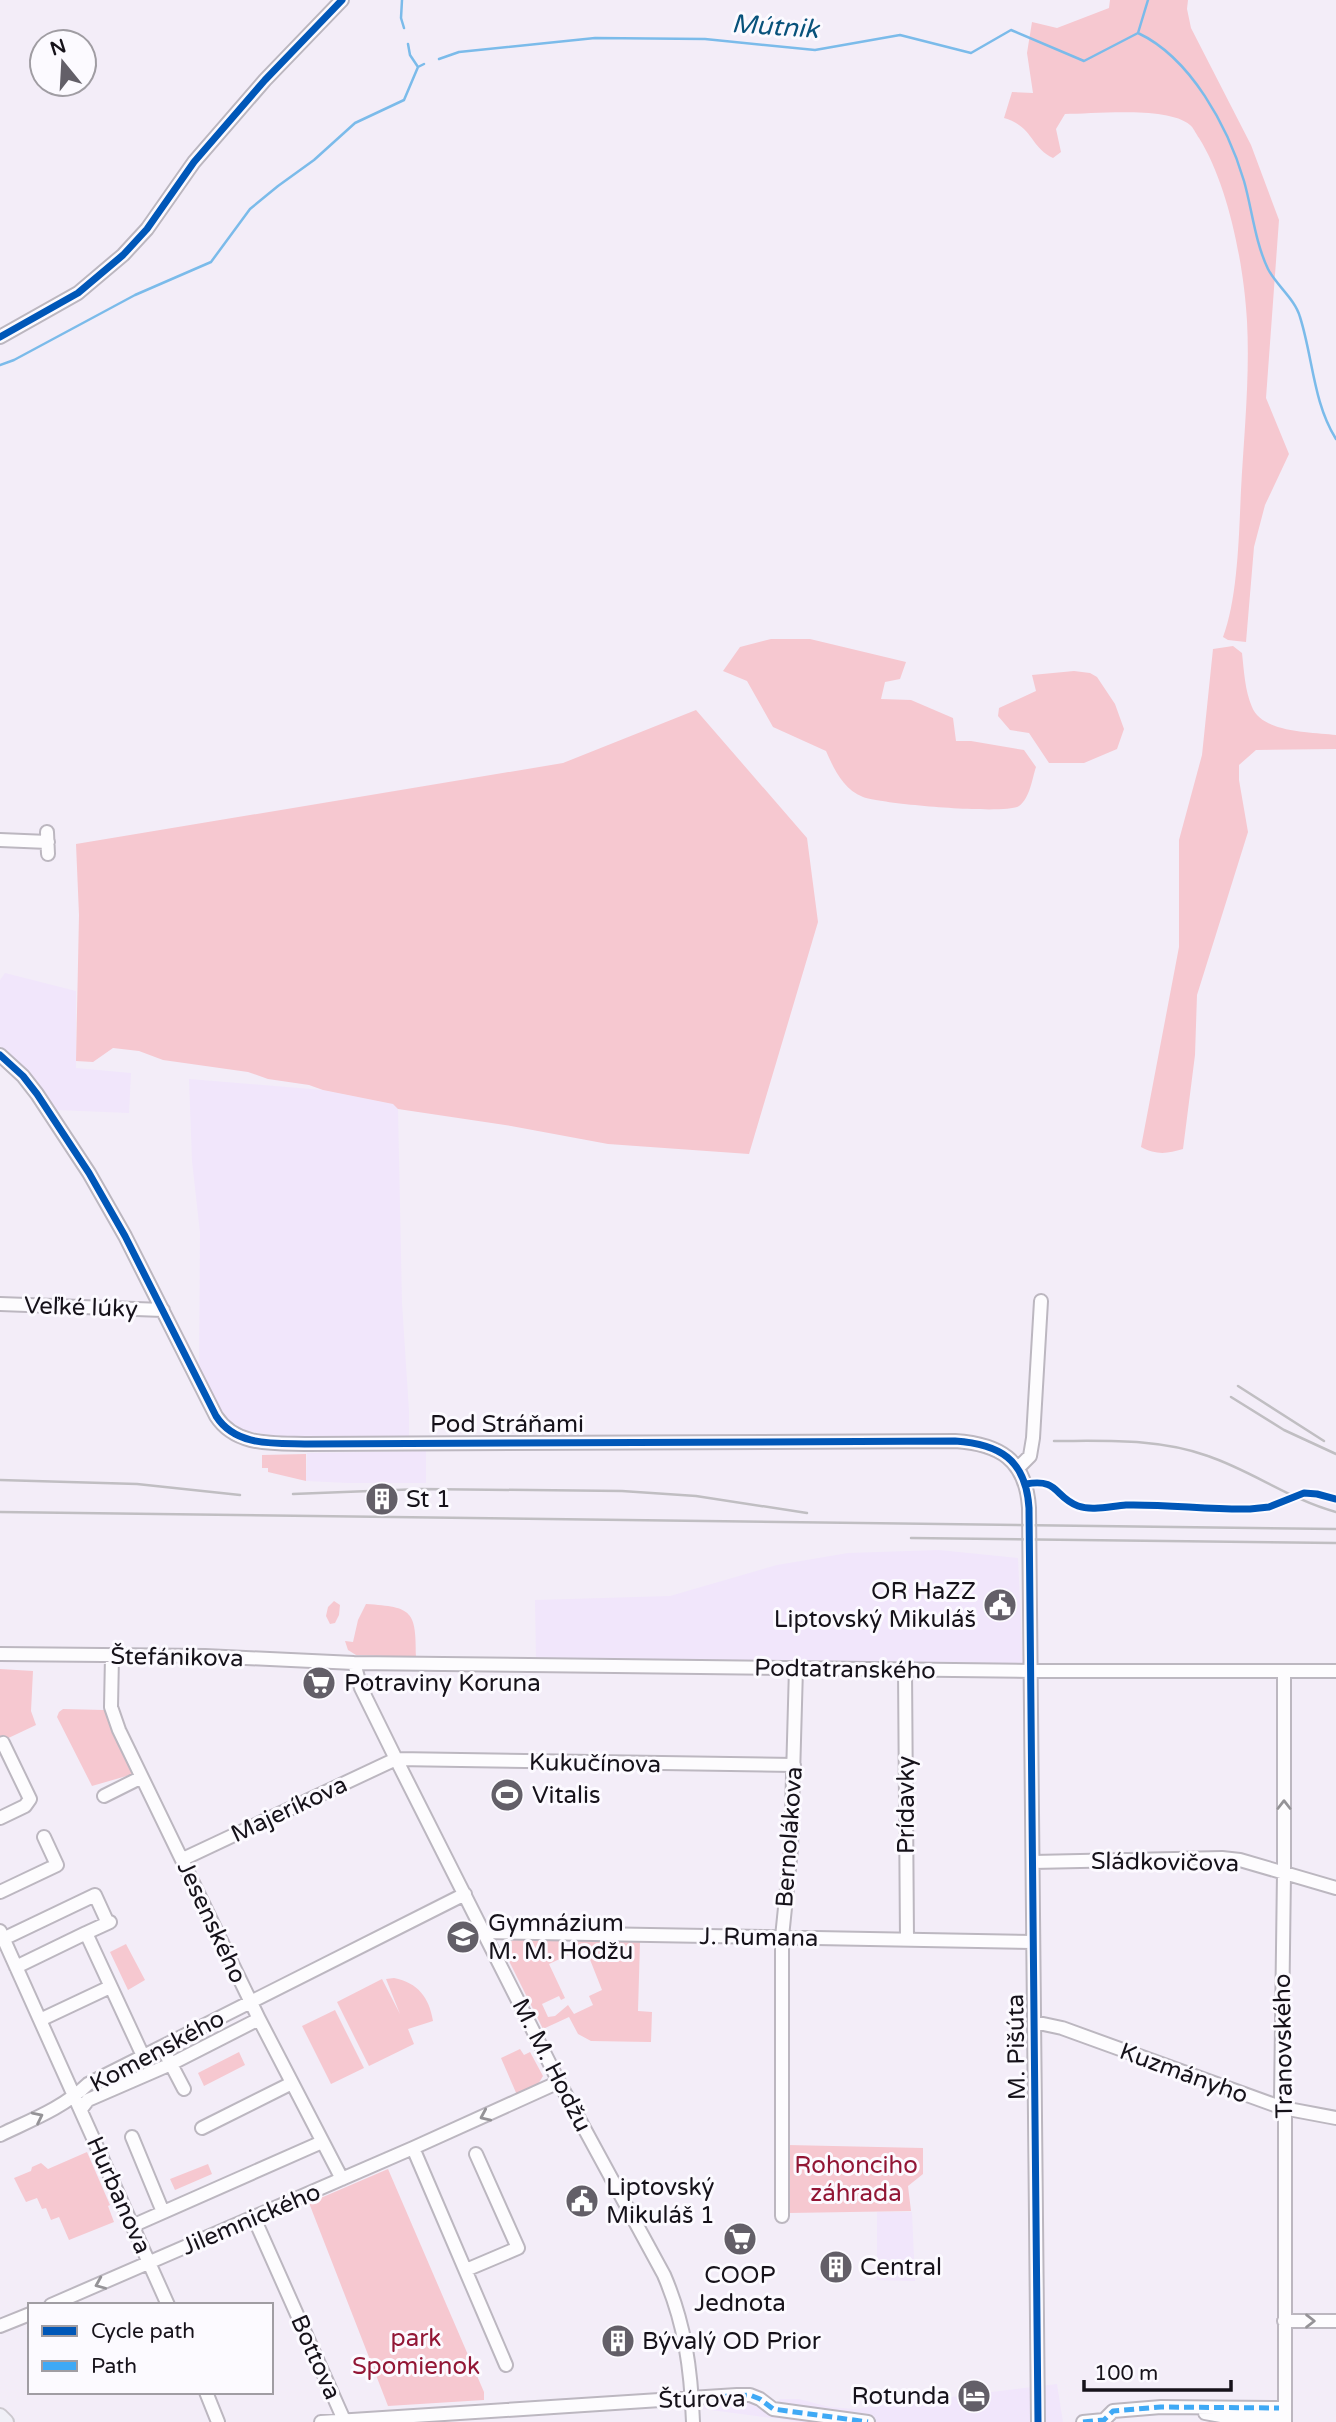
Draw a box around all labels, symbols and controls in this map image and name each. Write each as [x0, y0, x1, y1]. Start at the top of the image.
water label: Mútnik [730, 8, 821, 45]
north arrow [28, 28, 98, 98]
text: N [47, 35, 69, 61]
street label: Veľké lúky [23, 1291, 139, 1324]
street label: Pod Stráňami [430, 1410, 584, 1439]
building icon: St 1 [363, 1480, 401, 1518]
place label: St 1 [406, 1485, 451, 1514]
place label: OR HaZZ Liptovský Mikuláš [774, 1577, 976, 1634]
public building icon: OR HaZZ Liptovský Mikuláš [981, 1586, 1019, 1624]
street label: Štefánikova [110, 1642, 244, 1673]
street label: Podtatranského [754, 1653, 936, 1686]
supermarket icon: Potraviny Koruna [300, 1664, 338, 1702]
place label: Potraviny Koruna [344, 1669, 541, 1698]
street label: Kukučínova [529, 1748, 661, 1779]
street label: Prídavky [892, 1756, 921, 1854]
street label: Bernolákova [770, 1766, 809, 1909]
street label: Majeríkova [226, 1770, 352, 1849]
sports icon: Vitalis [488, 1776, 526, 1814]
place label: Vitalis [532, 1781, 601, 1810]
one-way arrow [1276, 1799, 1292, 1809]
street label: Sládkovičova [1091, 1847, 1239, 1878]
street label: Jesenského [171, 1856, 253, 1988]
place label: Gymnázium M. M. Hodžu [488, 1909, 633, 1966]
school or university icon: Gymnázium M. M. Hodžu [444, 1918, 482, 1956]
street label: J. Rumana [699, 1922, 819, 1953]
street label: Tranovského [1268, 1973, 1299, 2119]
street label: M. M. Hodžu [506, 1994, 597, 2137]
street label: M. Pišúta [1001, 1994, 1032, 2100]
street label: Komenského [85, 2004, 229, 2099]
street label: Kuzmányho [1116, 2037, 1252, 2110]
one-way arrow [480, 2107, 492, 2121]
one-way arrow [31, 2111, 43, 2125]
street label: Hurbanova [80, 2132, 157, 2258]
park label: Rohonciho záhrada [794, 2151, 918, 2208]
place label: Liptovský Mikuláš 1 [606, 2173, 715, 2230]
street label: Jilemnického [178, 2177, 325, 2262]
public building icon: Liptovský Mikuláš 1 [563, 2182, 601, 2220]
supermarket icon: COOP Jednota [721, 2220, 759, 2258]
building icon: Central [817, 2248, 855, 2286]
place label: Central [860, 2253, 942, 2282]
place label: COOP Jednota [694, 2261, 786, 2318]
one-way arrow [95, 2276, 108, 2290]
legend [28, 2303, 273, 2394]
street label: Bottova [284, 2310, 347, 2404]
one-way arrow [1305, 2313, 1316, 2329]
text: Cycle path [91, 2319, 195, 2344]
building icon: Bývalý OD Prior [599, 2322, 637, 2360]
park label: park Spomienok [352, 2324, 480, 2381]
place label: Bývalý OD Prior [642, 2327, 822, 2356]
scale bar [1084, 2348, 1231, 2392]
text: Path [91, 2354, 137, 2379]
text: 100 m [1094, 2361, 1158, 2386]
hotel icon: Rotunda [955, 2377, 993, 2415]
place label: Rotunda [851, 2382, 950, 2411]
street label: Štúrova [658, 2384, 746, 2415]

